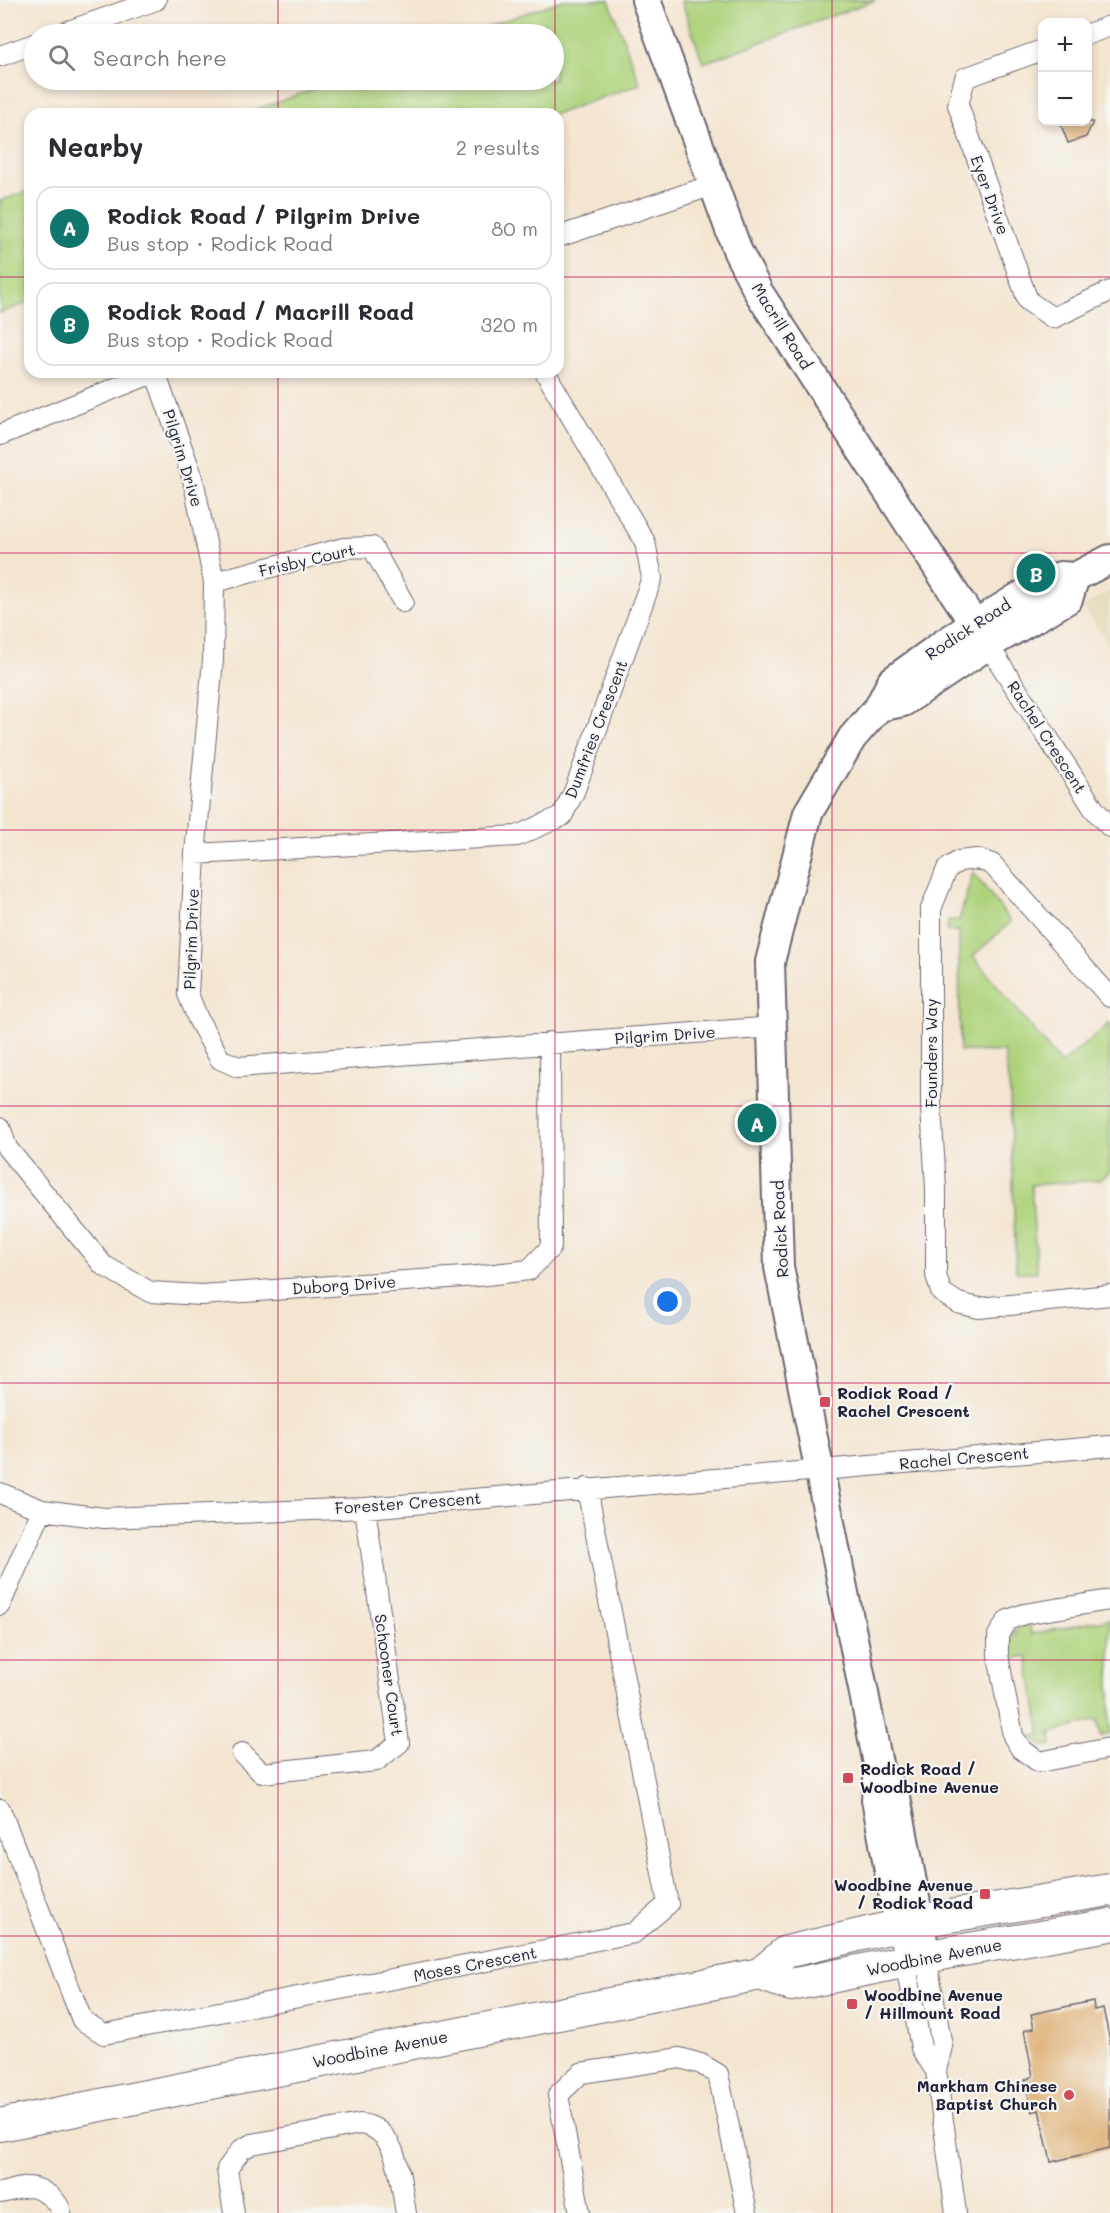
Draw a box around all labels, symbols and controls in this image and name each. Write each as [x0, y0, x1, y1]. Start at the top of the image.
map controls [1038, 18, 1092, 126]
button: + [1038, 18, 1092, 72]
search box [24, 24, 564, 90]
icon: search [45, 41, 78, 74]
text: Search here [93, 43, 227, 72]
button: − [1038, 72, 1092, 126]
text: Nearby [48, 130, 143, 164]
text: 2 results [456, 134, 540, 160]
street label: Eyer Drive [966, 152, 1015, 237]
text: Rodick Road / Pilgrim Drive [107, 201, 420, 230]
text: A [63, 215, 76, 241]
text: 80 m [491, 215, 538, 241]
text: Bus stop · Rodick Road [107, 230, 333, 256]
street label: Macrill Road [748, 279, 817, 373]
text: Rodick Road / Macrill Road [107, 297, 414, 326]
text: B [63, 311, 76, 337]
text: 320 m [480, 311, 538, 337]
text: Bus stop · Rodick Road [107, 326, 333, 352]
street label: Pilgrim Drive [159, 406, 208, 509]
street label: Frisby Court [257, 538, 357, 581]
pin: B [1016, 550, 1056, 596]
street label: Rodick Road [921, 593, 1014, 664]
street label: Dumfries Crescent [559, 657, 632, 801]
street label: Rachel Crescent [1003, 676, 1092, 797]
street label: Pilgrim Drive [178, 888, 203, 990]
street label: Founders Way [920, 998, 941, 1108]
street label: Pilgrim Drive [614, 1021, 716, 1049]
pin: A [738, 1100, 777, 1146]
street label: Rodick Road [766, 1180, 793, 1278]
street label: Duborg Drive [291, 1270, 397, 1299]
your location [653, 1287, 682, 1316]
place label: Rodick Road / Rachel Crescent [837, 1382, 970, 1421]
marker: Rodick Road / Rachel Crescent [818, 1395, 832, 1409]
street label: Rachel Crescent [898, 1441, 1030, 1474]
street label: Forester Crescent [334, 1487, 482, 1518]
street label: Schooner Court [371, 1613, 408, 1737]
place label: Rodick Road / Woodbine Avenue [860, 1758, 999, 1797]
marker: Rodick Road / Woodbine Avenue [841, 1771, 855, 1785]
place label: Woodbine Avenue / Rodick Road [834, 1874, 973, 1913]
marker: Woodbine Avenue / Rodick Road [978, 1887, 992, 1901]
street label: Woodbine Avenue [864, 1933, 1003, 1980]
street label: Moses Crescent [411, 1941, 538, 1986]
place label: Woodbine Avenue / Hillmount Road [864, 1984, 1003, 2023]
marker: Woodbine Avenue / Hillmount Road [845, 1997, 859, 2011]
street label: Woodbine Avenue [310, 2025, 449, 2072]
place label: Markham Chinese Baptist Church [917, 2075, 1057, 2114]
marker: Markham Chinese Baptist Church [1062, 2088, 1076, 2102]

